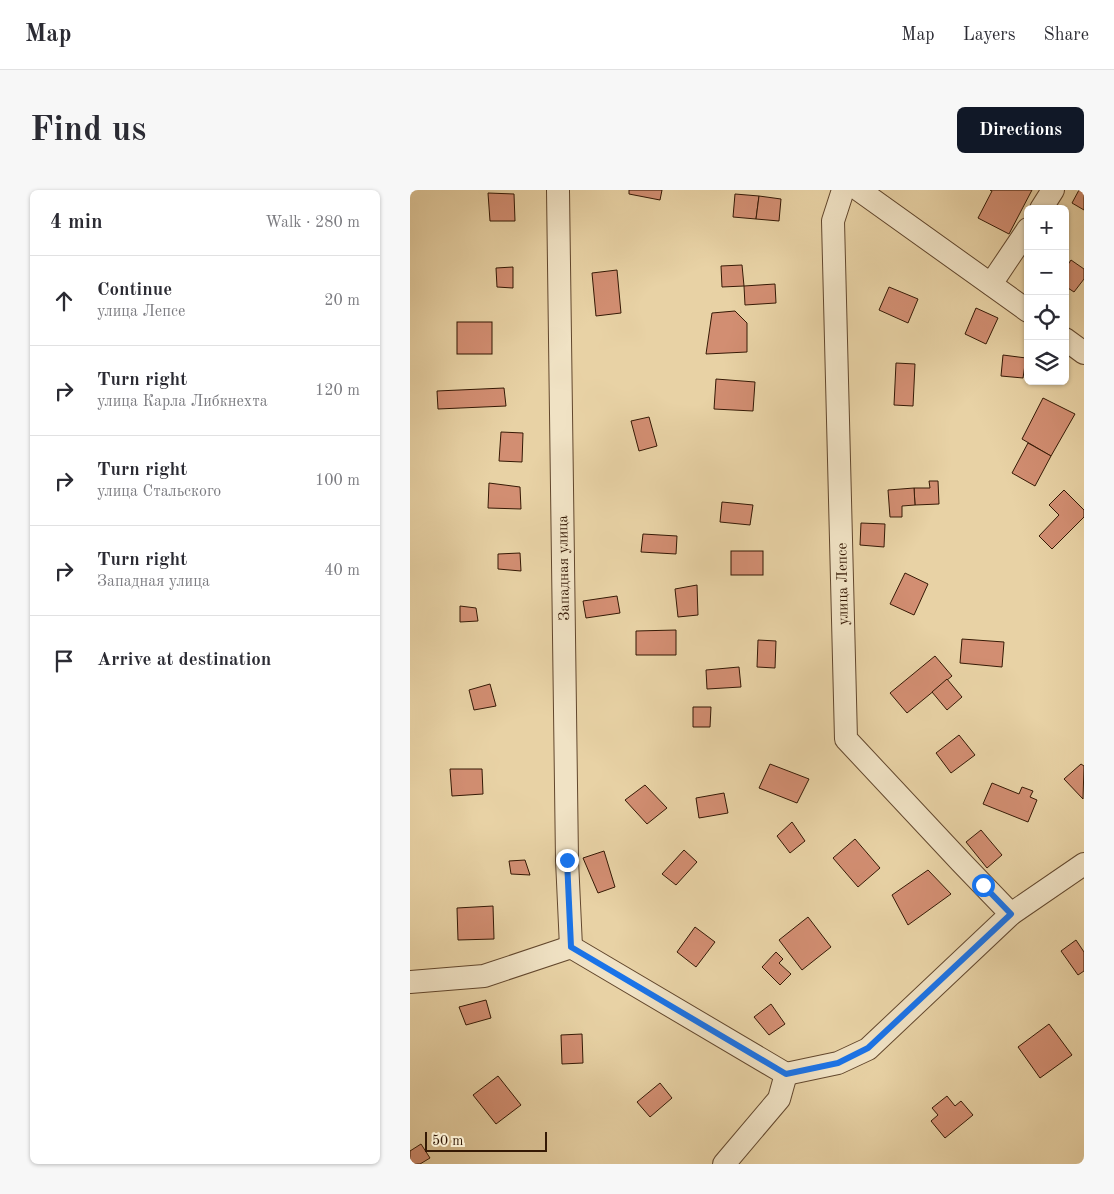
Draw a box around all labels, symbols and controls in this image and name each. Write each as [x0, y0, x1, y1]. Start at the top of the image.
text: Map [25, 23, 72, 47]
text: Map [901, 26, 935, 44]
text: Layers [963, 26, 1015, 44]
text: Share [1043, 26, 1089, 44]
button: Directions [957, 107, 1084, 153]
text: Find us [30, 113, 146, 148]
map controls [1024, 205, 1069, 385]
button: + [1024, 205, 1069, 250]
text: 4 min [50, 212, 103, 233]
text: Walk · 280 m [265, 215, 360, 231]
button: − [1024, 250, 1069, 295]
text: Continue [97, 281, 172, 300]
icon: ahead [50, 287, 78, 315]
text: 20 m [324, 293, 360, 309]
button: locate [1024, 295, 1069, 340]
text: улица Лепсе [97, 304, 185, 320]
button: layers [1024, 340, 1069, 385]
text: Turn right [97, 371, 187, 390]
icon: right [50, 377, 78, 405]
text: 120 m [315, 383, 360, 399]
text: улица Карла Либкнехта [97, 394, 268, 410]
text: Turn right [97, 461, 187, 480]
icon: right [50, 467, 78, 495]
text: 100 m [315, 473, 360, 489]
text: улица Стальского [97, 484, 221, 500]
street label: Западная улица [556, 514, 573, 621]
street label: улица Лепсе [835, 542, 852, 626]
text: Turn right [97, 551, 187, 570]
icon: right [50, 557, 78, 585]
text: 40 m [324, 563, 360, 579]
text: Западная улица [97, 574, 210, 590]
icon: arrive [50, 647, 78, 675]
text: Arrive at destination [97, 651, 271, 670]
route end [556, 849, 579, 872]
route start [972, 874, 995, 897]
scale bar [425, 1129, 548, 1152]
text: 50 m [432, 1134, 463, 1148]

